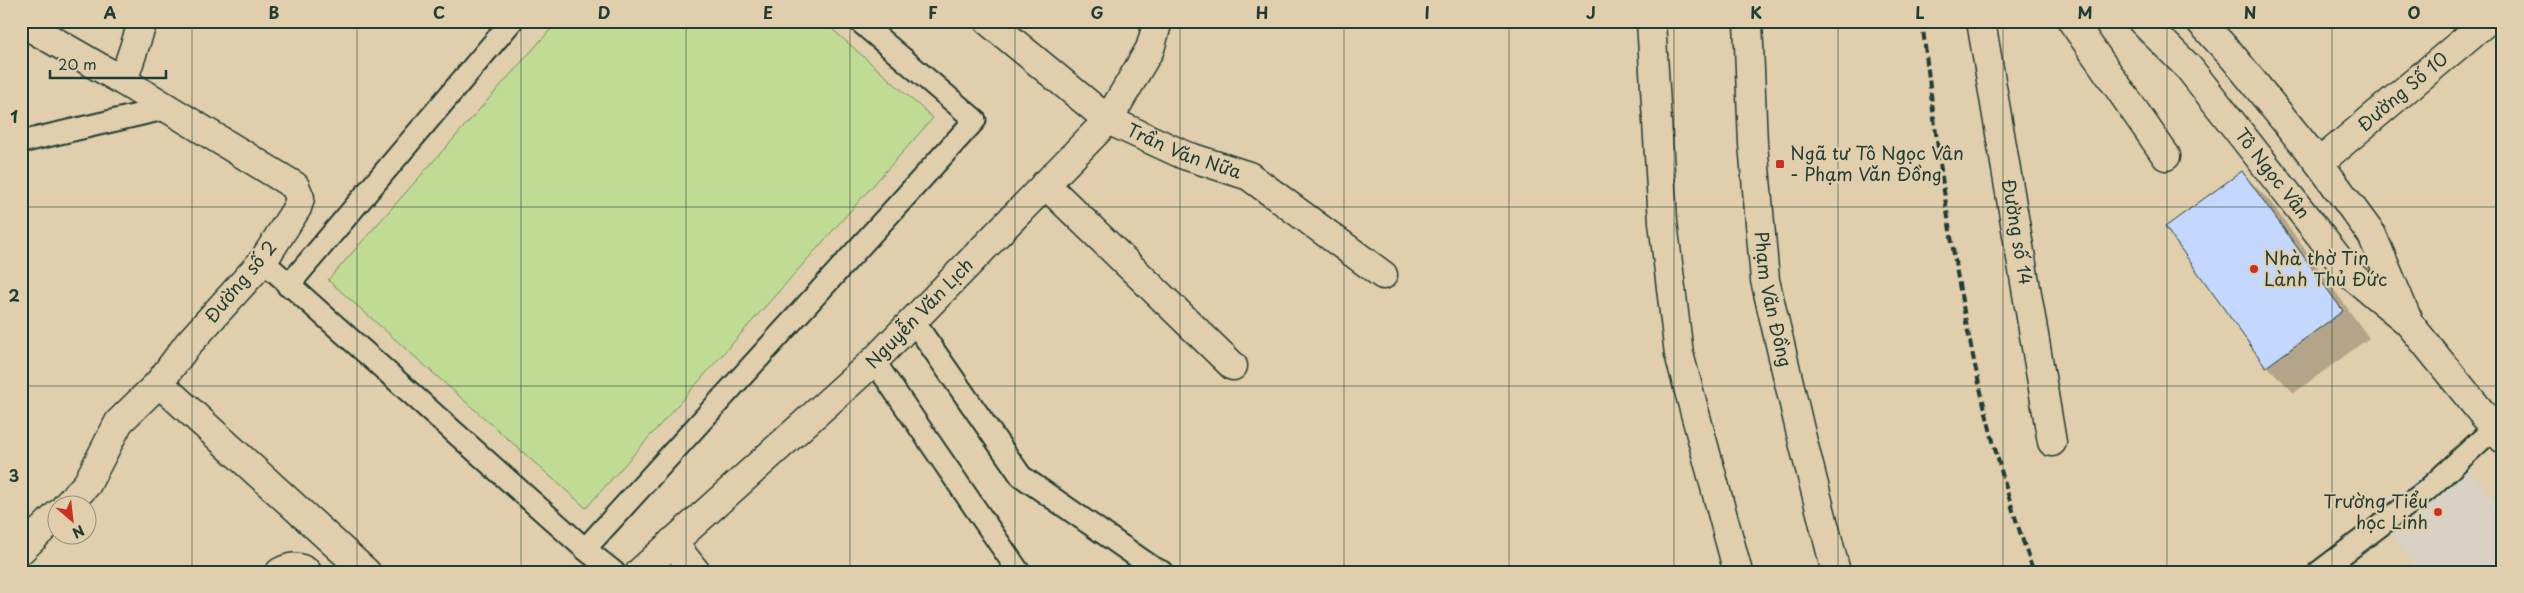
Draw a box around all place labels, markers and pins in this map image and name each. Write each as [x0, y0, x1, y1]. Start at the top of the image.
place label: Ngã tư Tô Ngọc Vân - Phạm Văn Đồng [1790, 139, 1964, 187]
marker: Ngã tư Tô Ngọc Vân - Phạm Văn Đồng [1774, 158, 1786, 170]
place label: Nhà thờ Tin Lành Thủ Đức [2264, 244, 2387, 292]
marker: Nhà thờ Tin Lành Thủ Đức [2248, 263, 2260, 275]
place label: Trường Tiểu học Linh [2323, 487, 2428, 535]
marker: Trường Tiểu học Linh [2432, 506, 2444, 518]

